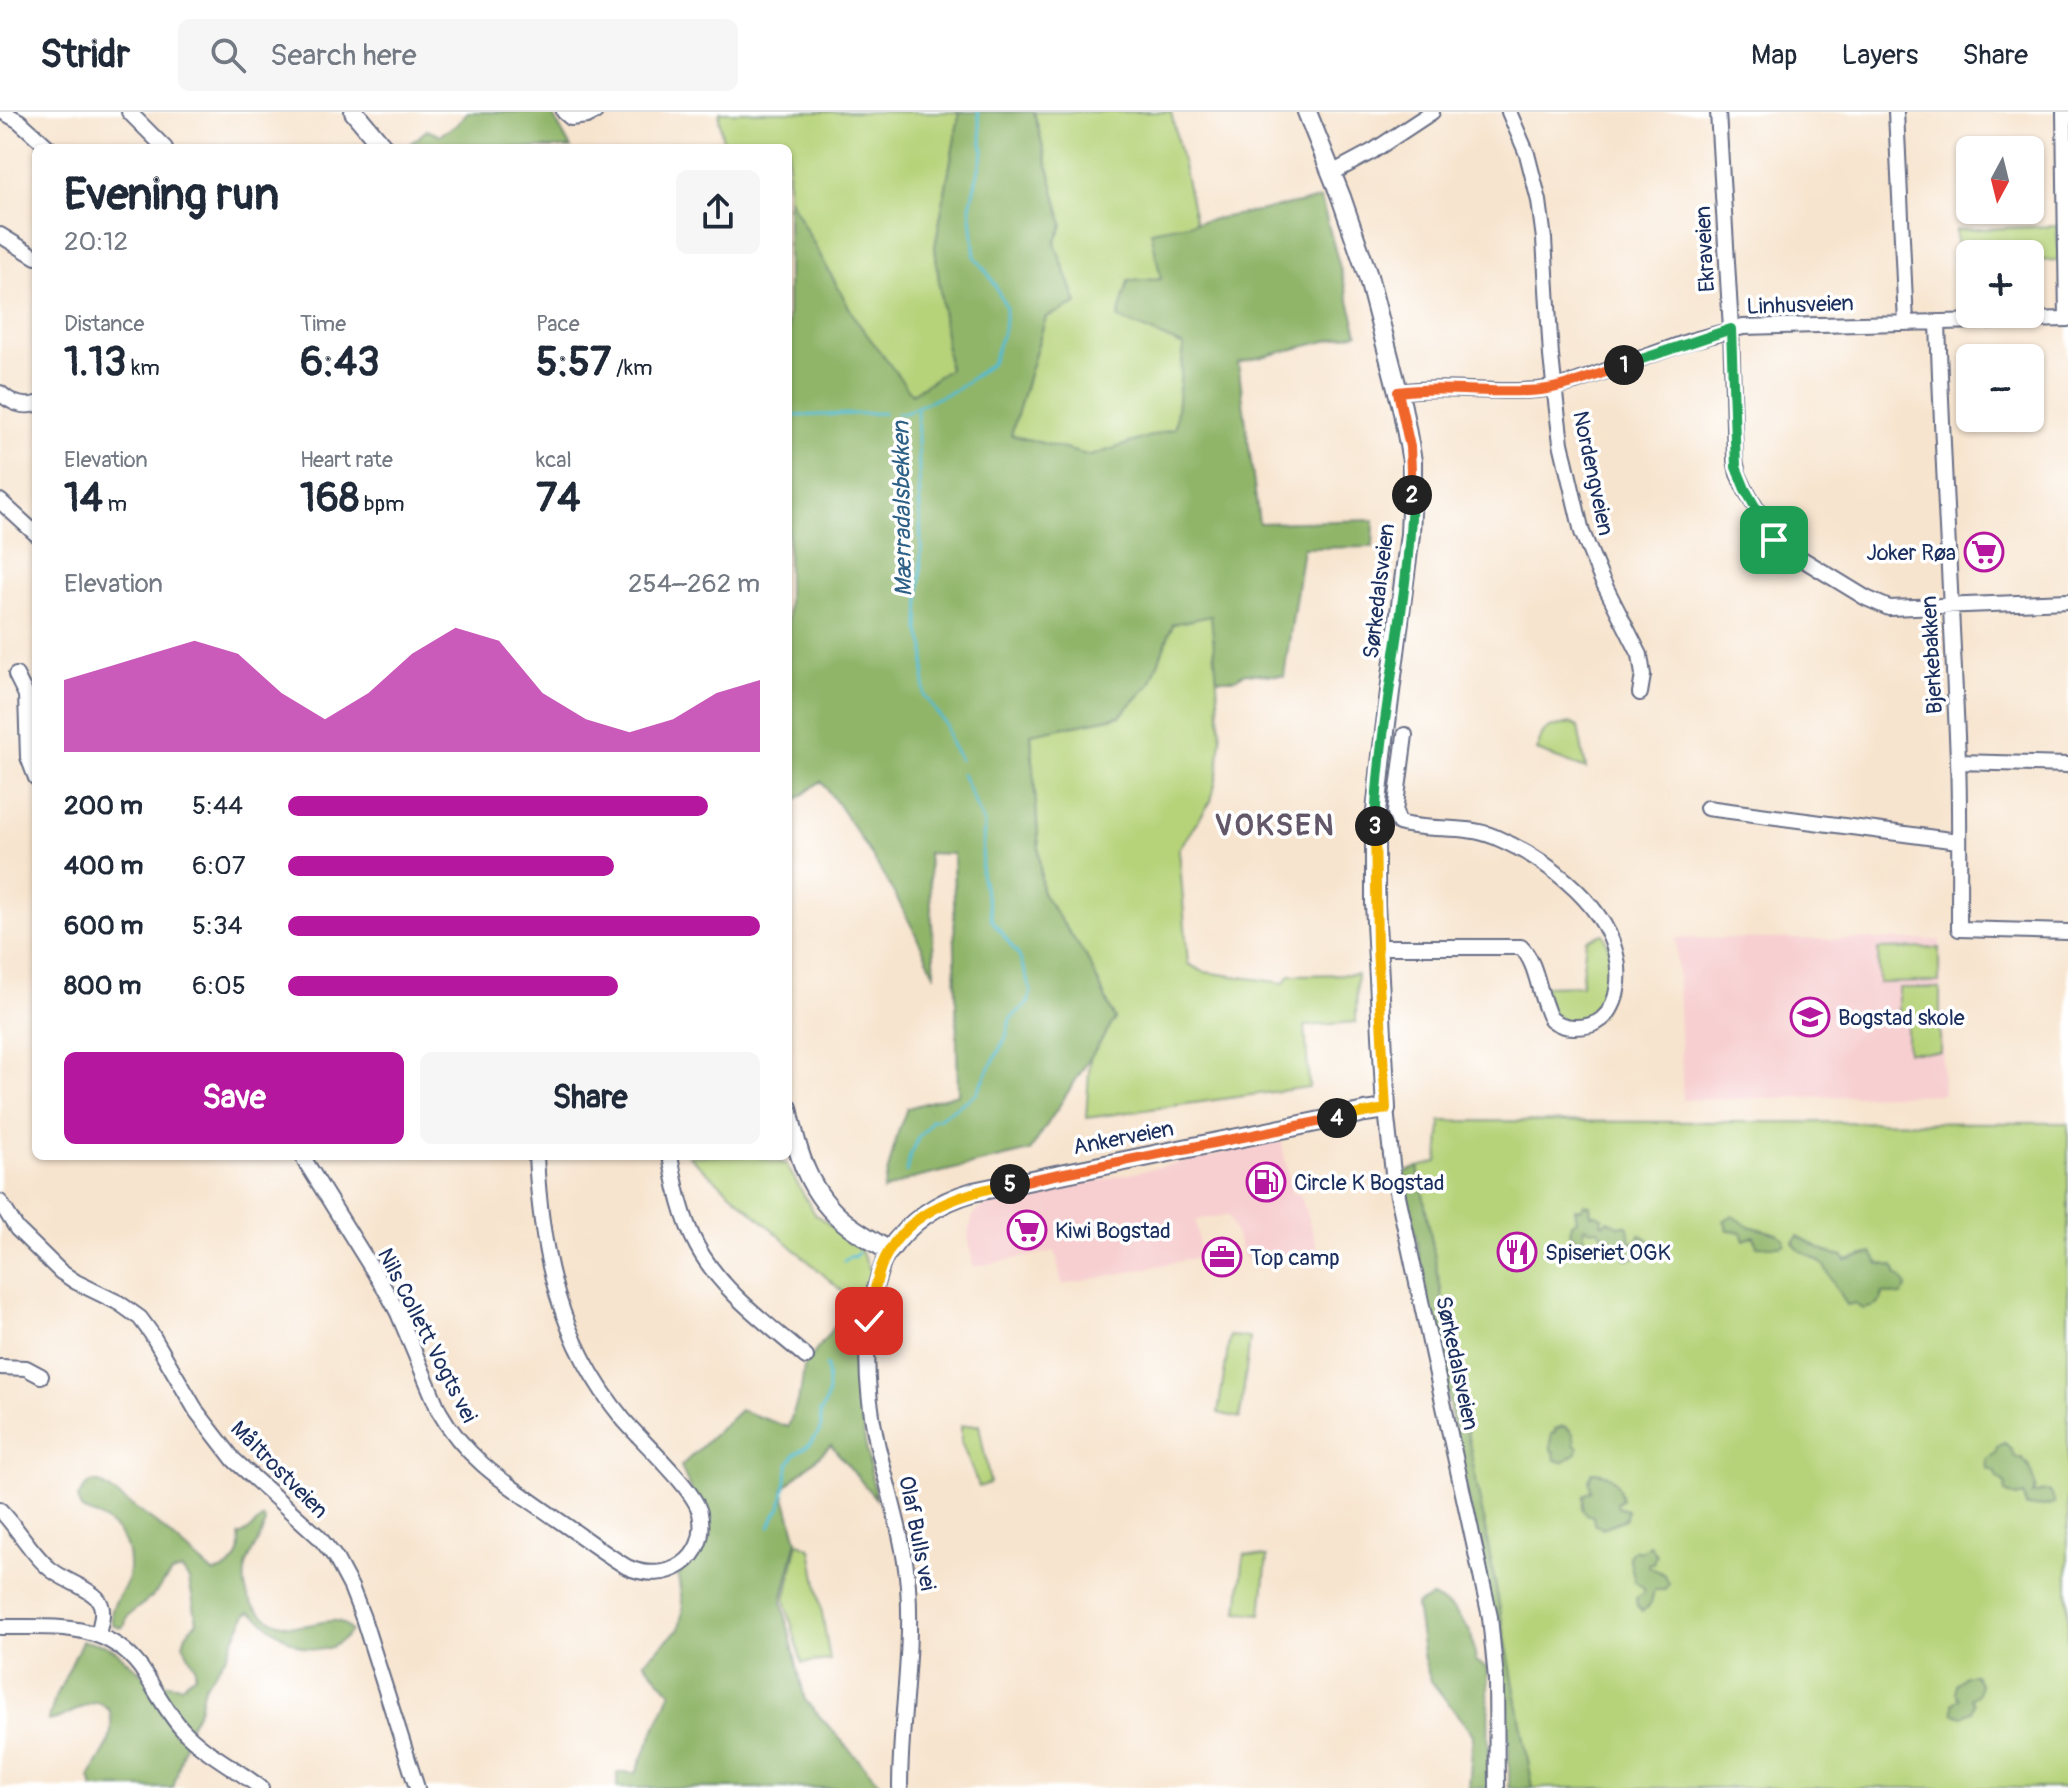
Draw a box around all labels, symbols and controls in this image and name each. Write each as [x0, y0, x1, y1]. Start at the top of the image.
search box [178, 19, 738, 91]
text: Stridr [40, 31, 130, 79]
icon: search [206, 33, 250, 77]
text: Search here [270, 37, 417, 74]
text: Map [1751, 38, 1797, 73]
text: Layers [1841, 38, 1918, 73]
text: Share [1962, 38, 2028, 73]
north arrow [1956, 136, 2044, 224]
map controls [1956, 136, 2044, 432]
text: Evening run [64, 168, 279, 223]
button: share [676, 170, 760, 254]
street label: Ekraveien [1689, 205, 1721, 293]
text: 20:12 [64, 226, 128, 258]
button: + [1956, 240, 2044, 328]
street label: Linhusveien [1746, 289, 1854, 321]
text: Distance [64, 310, 144, 338]
text: Time [300, 310, 346, 338]
text: Pace [536, 310, 580, 338]
text: 1.13 [64, 338, 126, 387]
text: 6:43 [300, 338, 379, 387]
text: 5:57 [536, 338, 611, 387]
button: − [1956, 344, 2044, 432]
pin: 1 [1604, 345, 1644, 385]
text: 1 [1620, 351, 1628, 379]
text: km [126, 354, 160, 382]
text: /km [611, 354, 653, 382]
street label: Nordengveien [1566, 408, 1620, 538]
water label: Mærradalsbekken [886, 420, 919, 597]
text: Elevation [64, 446, 148, 474]
text: Heart rate [300, 446, 393, 474]
text: kcal [536, 446, 572, 474]
text: 14 [64, 474, 103, 523]
text: 168 [300, 474, 359, 523]
text: 74 [536, 474, 580, 523]
pin: 2 [1392, 475, 1432, 515]
text: 2 [1406, 481, 1418, 509]
text: m [103, 490, 127, 518]
text: bpm [359, 490, 405, 518]
pin [1740, 506, 1808, 574]
icon: arrive [1752, 518, 1796, 562]
street label: Sørkedalsveien [1357, 522, 1401, 660]
supermarket icon: Joker Røa [1963, 531, 2005, 573]
place label: Joker Røa [1866, 539, 1956, 567]
text: Elevation [64, 568, 163, 600]
text: 254–262 m [628, 568, 760, 600]
street label: Bjerkebakken [1915, 595, 1949, 715]
text: 200 m [64, 790, 143, 822]
text: 5:44 [192, 790, 243, 822]
pin: 3 [1355, 806, 1395, 846]
district label: VOKSEN [1214, 807, 1336, 844]
text: 3 [1369, 812, 1381, 840]
text: 400 m [64, 850, 143, 882]
text: 6:07 [192, 850, 246, 882]
text: 600 m [64, 910, 143, 942]
text: 5:34 [192, 910, 243, 942]
text: 800 m [64, 970, 141, 1002]
text: 6:05 [192, 970, 246, 1002]
school or university icon: Bogstad skole [1789, 996, 1831, 1038]
place label: Bogstad skole [1838, 1004, 1965, 1032]
button: Save [64, 1052, 404, 1144]
button: Share [420, 1052, 760, 1144]
pin: 4 [1317, 1098, 1357, 1138]
text: 4 [1331, 1104, 1343, 1132]
street label: Ankerveien [1070, 1114, 1176, 1161]
fuel station icon: Circle K Bogstad [1245, 1161, 1287, 1203]
pin: 5 [990, 1164, 1030, 1204]
place label: Circle K Bogstad [1294, 1169, 1444, 1197]
text: 5 [1004, 1170, 1016, 1198]
supermarket icon: Kiwi Bogstad [1006, 1209, 1048, 1251]
place label: Kiwi Bogstad [1055, 1217, 1171, 1245]
restaurant icon: Spiseriet OGK [1496, 1231, 1538, 1273]
office icon: Top camp [1201, 1236, 1243, 1278]
place label: Spiseriet OGK [1545, 1239, 1671, 1267]
street label: Nils Collett Vogts vei [371, 1244, 483, 1427]
place label: Top camp [1250, 1244, 1340, 1272]
pin [835, 1287, 903, 1355]
street label: Sørkedalsveien [1429, 1294, 1485, 1433]
icon: check [847, 1299, 891, 1343]
street label: Måltrostveien [225, 1415, 334, 1524]
street label: Olaf Bulls vei [892, 1473, 942, 1593]

